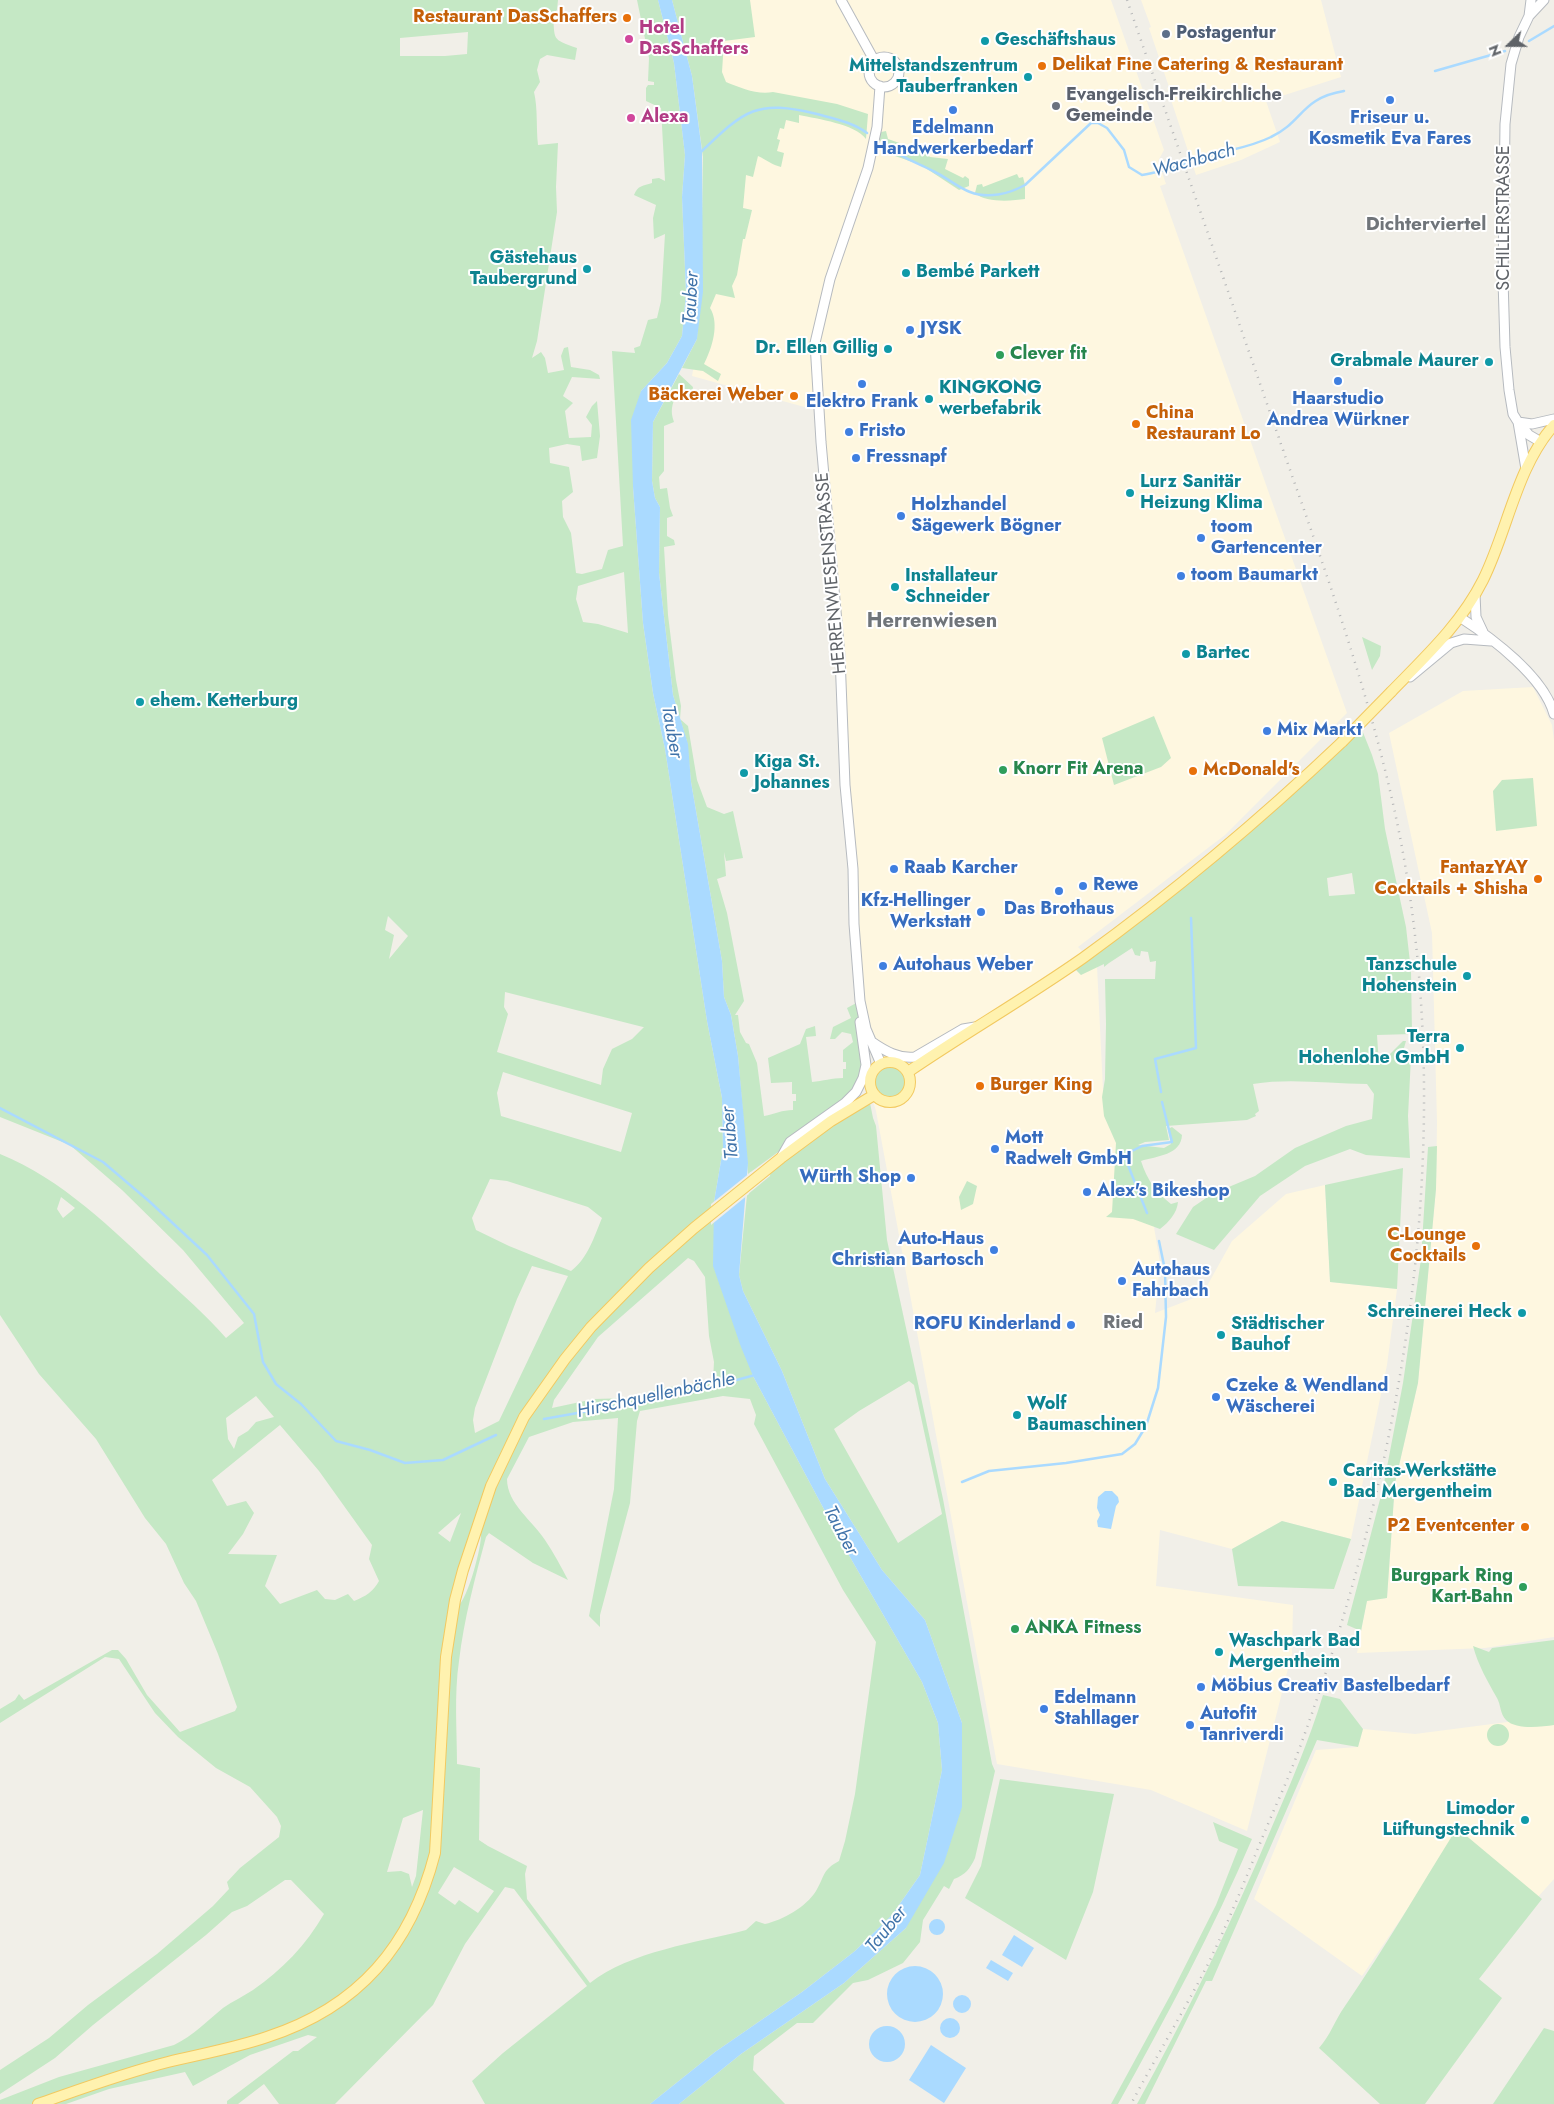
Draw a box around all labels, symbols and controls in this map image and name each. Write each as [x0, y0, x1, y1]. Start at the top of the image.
place label: Restaurant DasSchaffers [413, 7, 617, 29]
marker: Restaurant DasSchaffers [621, 12, 633, 24]
place label: Hotel DasSchaffers [639, 18, 748, 60]
north arrow [1484, 20, 1534, 70]
place label: Postagentur [1176, 23, 1276, 45]
marker: Postagentur [1160, 28, 1172, 40]
place label: Geschäftshaus [995, 30, 1116, 52]
marker: Hotel DasSchaffers [623, 33, 635, 45]
marker: Geschäftshaus [979, 35, 991, 47]
text: N [1484, 42, 1506, 60]
place label: Delikat Fine Catering & Restaurant [1052, 55, 1343, 77]
place label: Mittelstandszentrum Tauberfranken [849, 56, 1018, 98]
marker: Delikat Fine Catering & Restaurant [1036, 60, 1048, 72]
marker: Mittelstandszentrum Tauberfranken [1022, 71, 1034, 83]
place label: Evangelisch-Freikirchliche Gemeinde [1066, 85, 1282, 128]
marker: Friseur u. Kosmetik Eva Fares [1384, 94, 1396, 106]
marker: Evangelisch-Freikirchliche Gemeinde [1050, 100, 1062, 112]
marker: Edelmann Handwerkerbedarf [947, 104, 959, 116]
place label: Alexa [641, 107, 688, 129]
place label: Friseur u. Kosmetik Eva Fares [1309, 108, 1471, 150]
marker: Alexa [625, 112, 637, 124]
place label: Edelmann Handwerkerbedarf [873, 118, 1033, 160]
water label: Wachbach [1150, 139, 1238, 183]
street label: SCHILLERSTRASSE [1494, 145, 1516, 291]
district label: Dichterviertel [1366, 214, 1486, 236]
place label: Gästehaus Taubergrund [470, 248, 577, 290]
place label: Bembé Parkett [916, 262, 1039, 284]
marker: Gästehaus Taubergrund [581, 263, 593, 275]
marker: Bembé Parkett [900, 267, 912, 279]
water label: Tauber [679, 271, 705, 325]
place label: JYSK [920, 319, 962, 341]
marker: JYSK [904, 324, 916, 336]
place label: Dr. Ellen Gillig [755, 338, 878, 360]
marker: Dr. Ellen Gillig [882, 343, 894, 355]
place label: Clever fit [1010, 344, 1087, 366]
marker: Clever fit [994, 349, 1006, 361]
place label: Grabmale Maurer [1330, 351, 1479, 373]
marker: Grabmale Maurer [1483, 356, 1495, 368]
marker: Haarstudio Andrea Würkner [1332, 375, 1344, 387]
marker: Elektro Frank [856, 378, 868, 390]
place label: KINGKONG werbefabrik [939, 378, 1042, 420]
place label: Bäckerei Weber [648, 385, 784, 407]
place label: Haarstudio Andrea Würkner [1267, 389, 1409, 432]
marker: Bäckerei Weber [788, 390, 800, 402]
place label: Elektro Frank [806, 392, 918, 414]
marker: KINGKONG werbefabrik [923, 393, 935, 405]
place label: China Restaurant Lo [1146, 403, 1261, 446]
marker: China Restaurant Lo [1130, 418, 1142, 430]
place label: Fristo [859, 421, 906, 443]
marker: Fristo [843, 426, 855, 438]
place label: Fressnapf [866, 447, 947, 469]
marker: Fressnapf [850, 452, 862, 464]
street label: HERRENWIESENSTRASSE [812, 471, 852, 675]
place label: Lurz Sanitär Heizung Klima [1140, 472, 1263, 514]
marker: Lurz Sanitär Heizung Klima [1124, 487, 1136, 499]
place label: Holzhandel Sägewerk Bögner [911, 495, 1062, 538]
marker: Holzhandel Sägewerk Bögner [895, 510, 907, 522]
place label: toom Gartencenter [1211, 517, 1322, 560]
marker: toom Gartencenter [1195, 532, 1207, 544]
place label: toom Baumarkt [1191, 565, 1318, 587]
place label: Installateur Schneider [905, 566, 998, 608]
marker: toom Baumarkt [1175, 570, 1187, 582]
marker: Installateur Schneider [889, 581, 901, 593]
district label: Herrenwiesen [867, 610, 997, 634]
place label: Bartec [1196, 643, 1250, 665]
marker: Bartec [1180, 648, 1192, 660]
place label: ehem. Ketterburg [150, 691, 298, 713]
marker: ehem. Ketterburg [134, 696, 146, 708]
water label: Tauber [655, 704, 687, 760]
place label: Mix Markt [1277, 720, 1362, 742]
marker: Mix Markt [1261, 725, 1273, 737]
place label: Kiga St. Johannes [754, 752, 830, 794]
place label: Knorr Fit Arena [1013, 759, 1144, 781]
place label: McDonald's [1203, 760, 1300, 782]
marker: Knorr Fit Arena [997, 764, 1009, 776]
marker: McDonald's [1187, 765, 1199, 777]
marker: Kiga St. Johannes [738, 767, 750, 779]
place label: Raab Karcher [904, 858, 1018, 880]
place label: FantazYAY Cocktails + Shisha [1374, 858, 1528, 901]
marker: Raab Karcher [888, 863, 900, 875]
marker: FantazYAY Cocktails + Shisha [1532, 873, 1544, 885]
place label: Rewe [1093, 875, 1138, 897]
marker: Rewe [1077, 880, 1089, 892]
marker: Das Brothaus [1053, 885, 1065, 897]
place label: Kfz-Hellinger Werkstatt [861, 891, 971, 934]
place label: Das Brothaus [1004, 899, 1114, 921]
marker: Kfz-Hellinger Werkstatt [975, 906, 987, 918]
place label: Autohaus Weber [893, 955, 1033, 977]
place label: Tanzschule Hohenstein [1362, 955, 1457, 998]
marker: Autohaus Weber [877, 960, 889, 972]
marker: Tanzschule Hohenstein [1461, 970, 1473, 982]
place label: Terra Hohenlohe GmbH [1298, 1027, 1450, 1070]
marker: Terra Hohenlohe GmbH [1454, 1042, 1466, 1054]
place label: Burger King [990, 1075, 1092, 1097]
marker: Burger King [974, 1080, 986, 1092]
water label: Tauber [717, 1106, 745, 1160]
place label: Mott Radwelt GmbH [1005, 1128, 1132, 1170]
marker: Mott Radwelt GmbH [989, 1143, 1001, 1155]
place label: Würth Shop [799, 1167, 901, 1189]
marker: Würth Shop [905, 1172, 917, 1184]
place label: Alex's Bikeshop [1097, 1181, 1230, 1203]
marker: Alex's Bikeshop [1081, 1186, 1093, 1198]
place label: C-Lounge Cocktails [1387, 1225, 1466, 1268]
place label: Auto-Haus Christian Bartosch [832, 1229, 984, 1272]
marker: C-Lounge Cocktails [1470, 1240, 1482, 1252]
marker: Auto-Haus Christian Bartosch [988, 1244, 1000, 1256]
place label: Autohaus Fahrbach [1132, 1260, 1210, 1302]
marker: Autohaus Fahrbach [1116, 1275, 1128, 1287]
place label: Schreinerei Heck [1367, 1302, 1512, 1324]
marker: Schreinerei Heck [1516, 1307, 1528, 1319]
district label: Ried [1103, 1312, 1143, 1334]
place label: ROFU Kinderland [914, 1314, 1061, 1336]
place label: Städtischer Bauhof [1231, 1314, 1325, 1356]
marker: ROFU Kinderland [1065, 1319, 1077, 1331]
marker: Städtischer Bauhof [1215, 1329, 1227, 1341]
water label: Hirschquellenbächle [575, 1368, 737, 1424]
place label: Czeke & Wendland Wäscherei [1226, 1376, 1388, 1418]
marker: Czeke & Wendland Wäscherei [1210, 1391, 1222, 1403]
place label: Wolf Baumaschinen [1027, 1394, 1147, 1436]
marker: Wolf Baumaschinen [1011, 1409, 1023, 1421]
place label: Caritas-Werkstätte Bad Mergentheim [1343, 1461, 1497, 1504]
marker: Caritas-Werkstätte Bad Mergentheim [1327, 1476, 1339, 1488]
water label: Tauber [817, 1502, 863, 1560]
place label: P2 Eventcenter [1387, 1516, 1515, 1538]
marker: P2 Eventcenter [1519, 1521, 1531, 1533]
place label: Burgpark Ring Kart-Bahn [1391, 1566, 1513, 1608]
marker: Burgpark Ring Kart-Bahn [1517, 1581, 1529, 1593]
place label: ANKA Fitness [1025, 1618, 1141, 1640]
marker: ANKA Fitness [1009, 1623, 1021, 1635]
place label: Waschpark Bad Mergentheim [1229, 1631, 1360, 1674]
marker: Waschpark Bad Mergentheim [1213, 1646, 1225, 1658]
place label: Möbius Creativ Bastelbedarf [1211, 1676, 1450, 1698]
marker: Möbius Creativ Bastelbedarf [1195, 1681, 1207, 1693]
place label: Edelmann Stahllager [1054, 1688, 1139, 1730]
marker: Edelmann Stahllager [1038, 1703, 1050, 1715]
place label: Autofit Tanriverdi [1200, 1704, 1284, 1746]
marker: Autofit Tanriverdi [1184, 1719, 1196, 1731]
place label: Limodor Lüftungstechnik [1382, 1799, 1515, 1842]
marker: Limodor Lüftungstechnik [1519, 1814, 1531, 1826]
water label: Tauber [861, 1902, 913, 1958]

